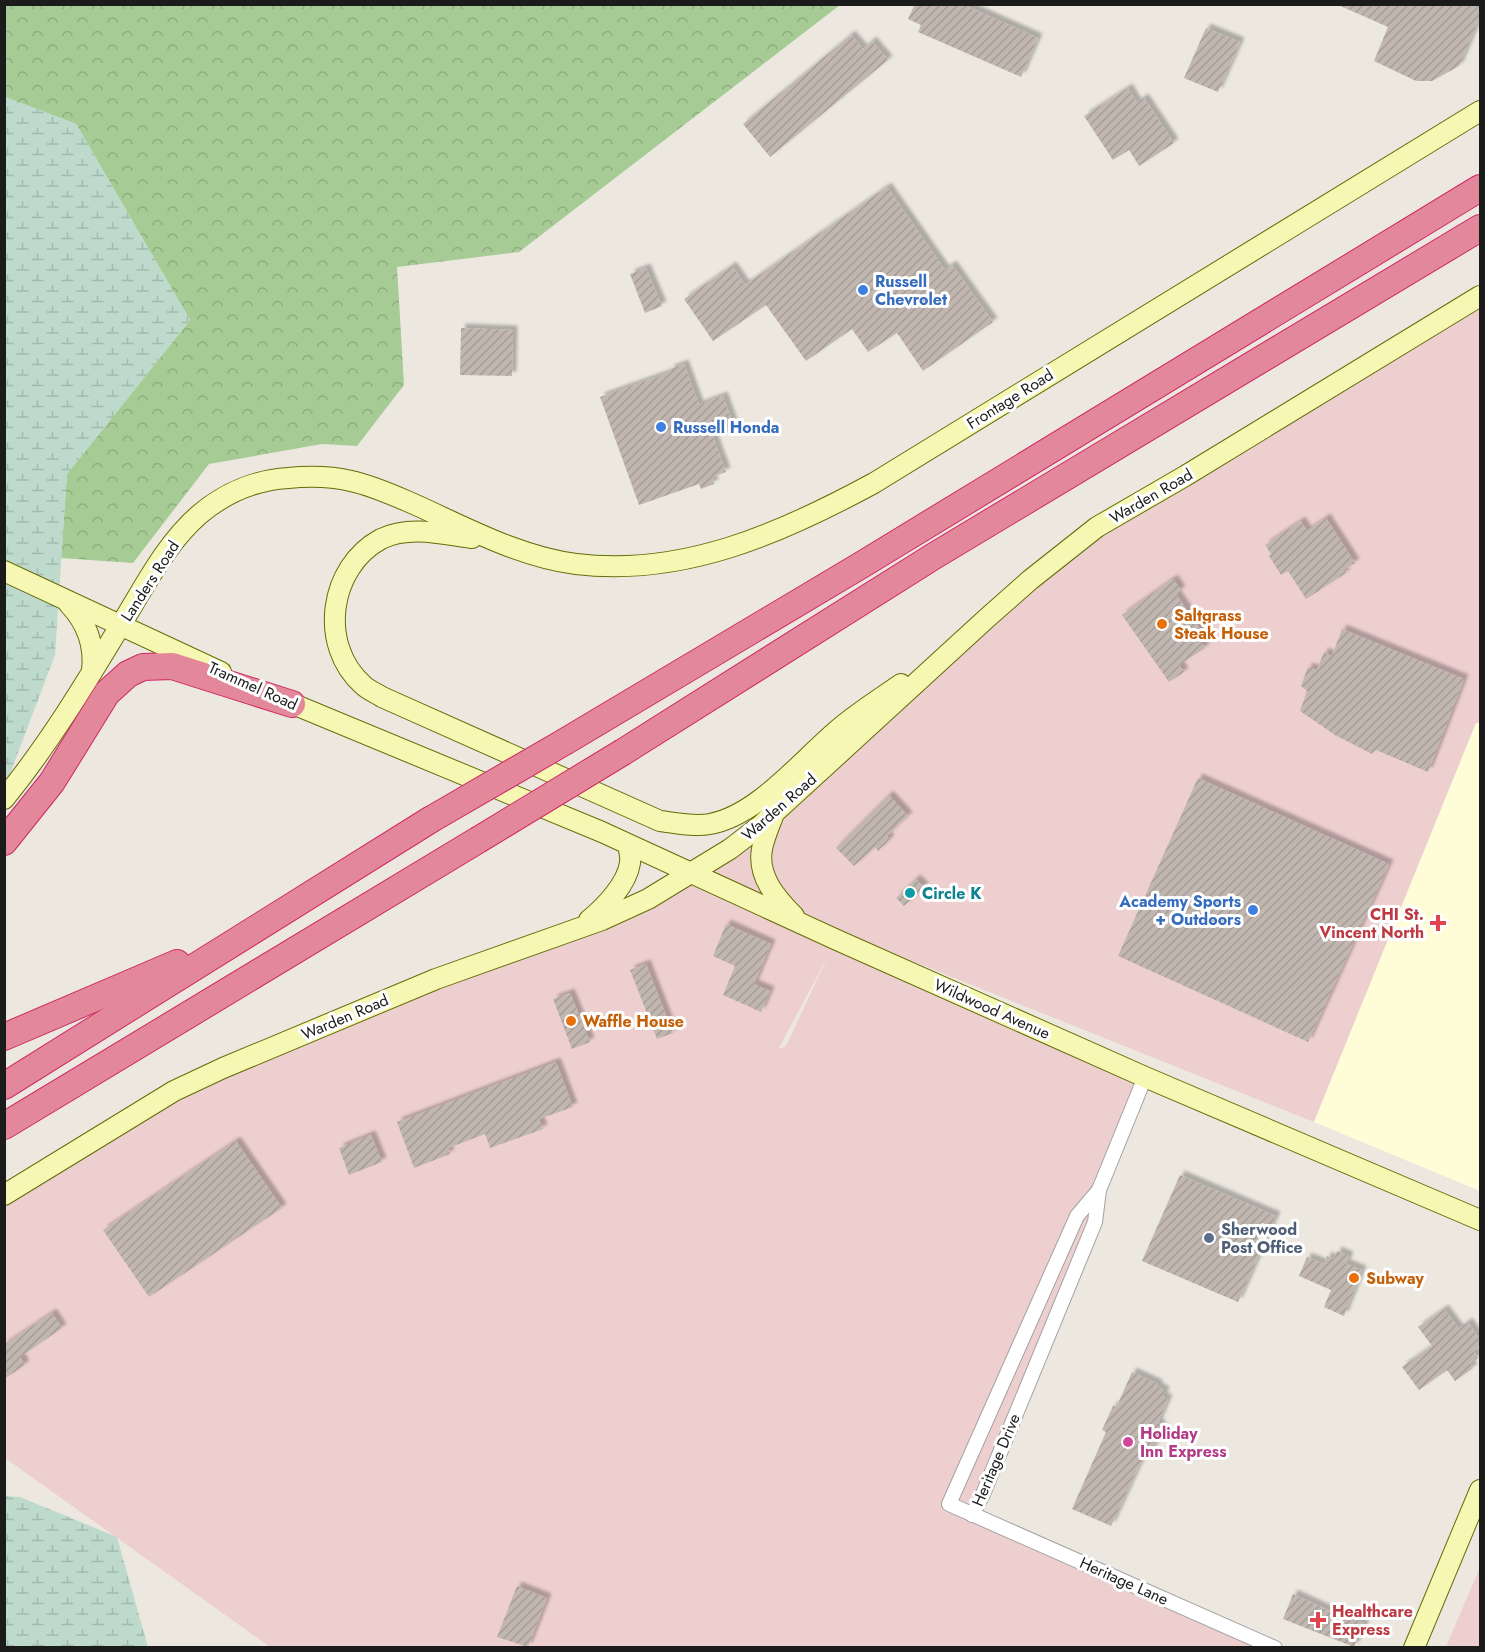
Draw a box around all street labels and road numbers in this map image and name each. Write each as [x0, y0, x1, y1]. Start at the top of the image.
street label: Frontage Road [962, 363, 1058, 435]
street label: Warden Road [1105, 463, 1197, 529]
street label: Landers Road [115, 536, 185, 626]
street label: Trammel Road [205, 656, 301, 716]
street label: Warden Road [737, 768, 821, 846]
street label: Wildwood Avenue [930, 973, 1054, 1045]
street label: Warden Road [298, 988, 392, 1046]
street label: Heritage Drive [966, 1410, 1026, 1510]
street label: Heritage Lane [1076, 1551, 1172, 1611]

